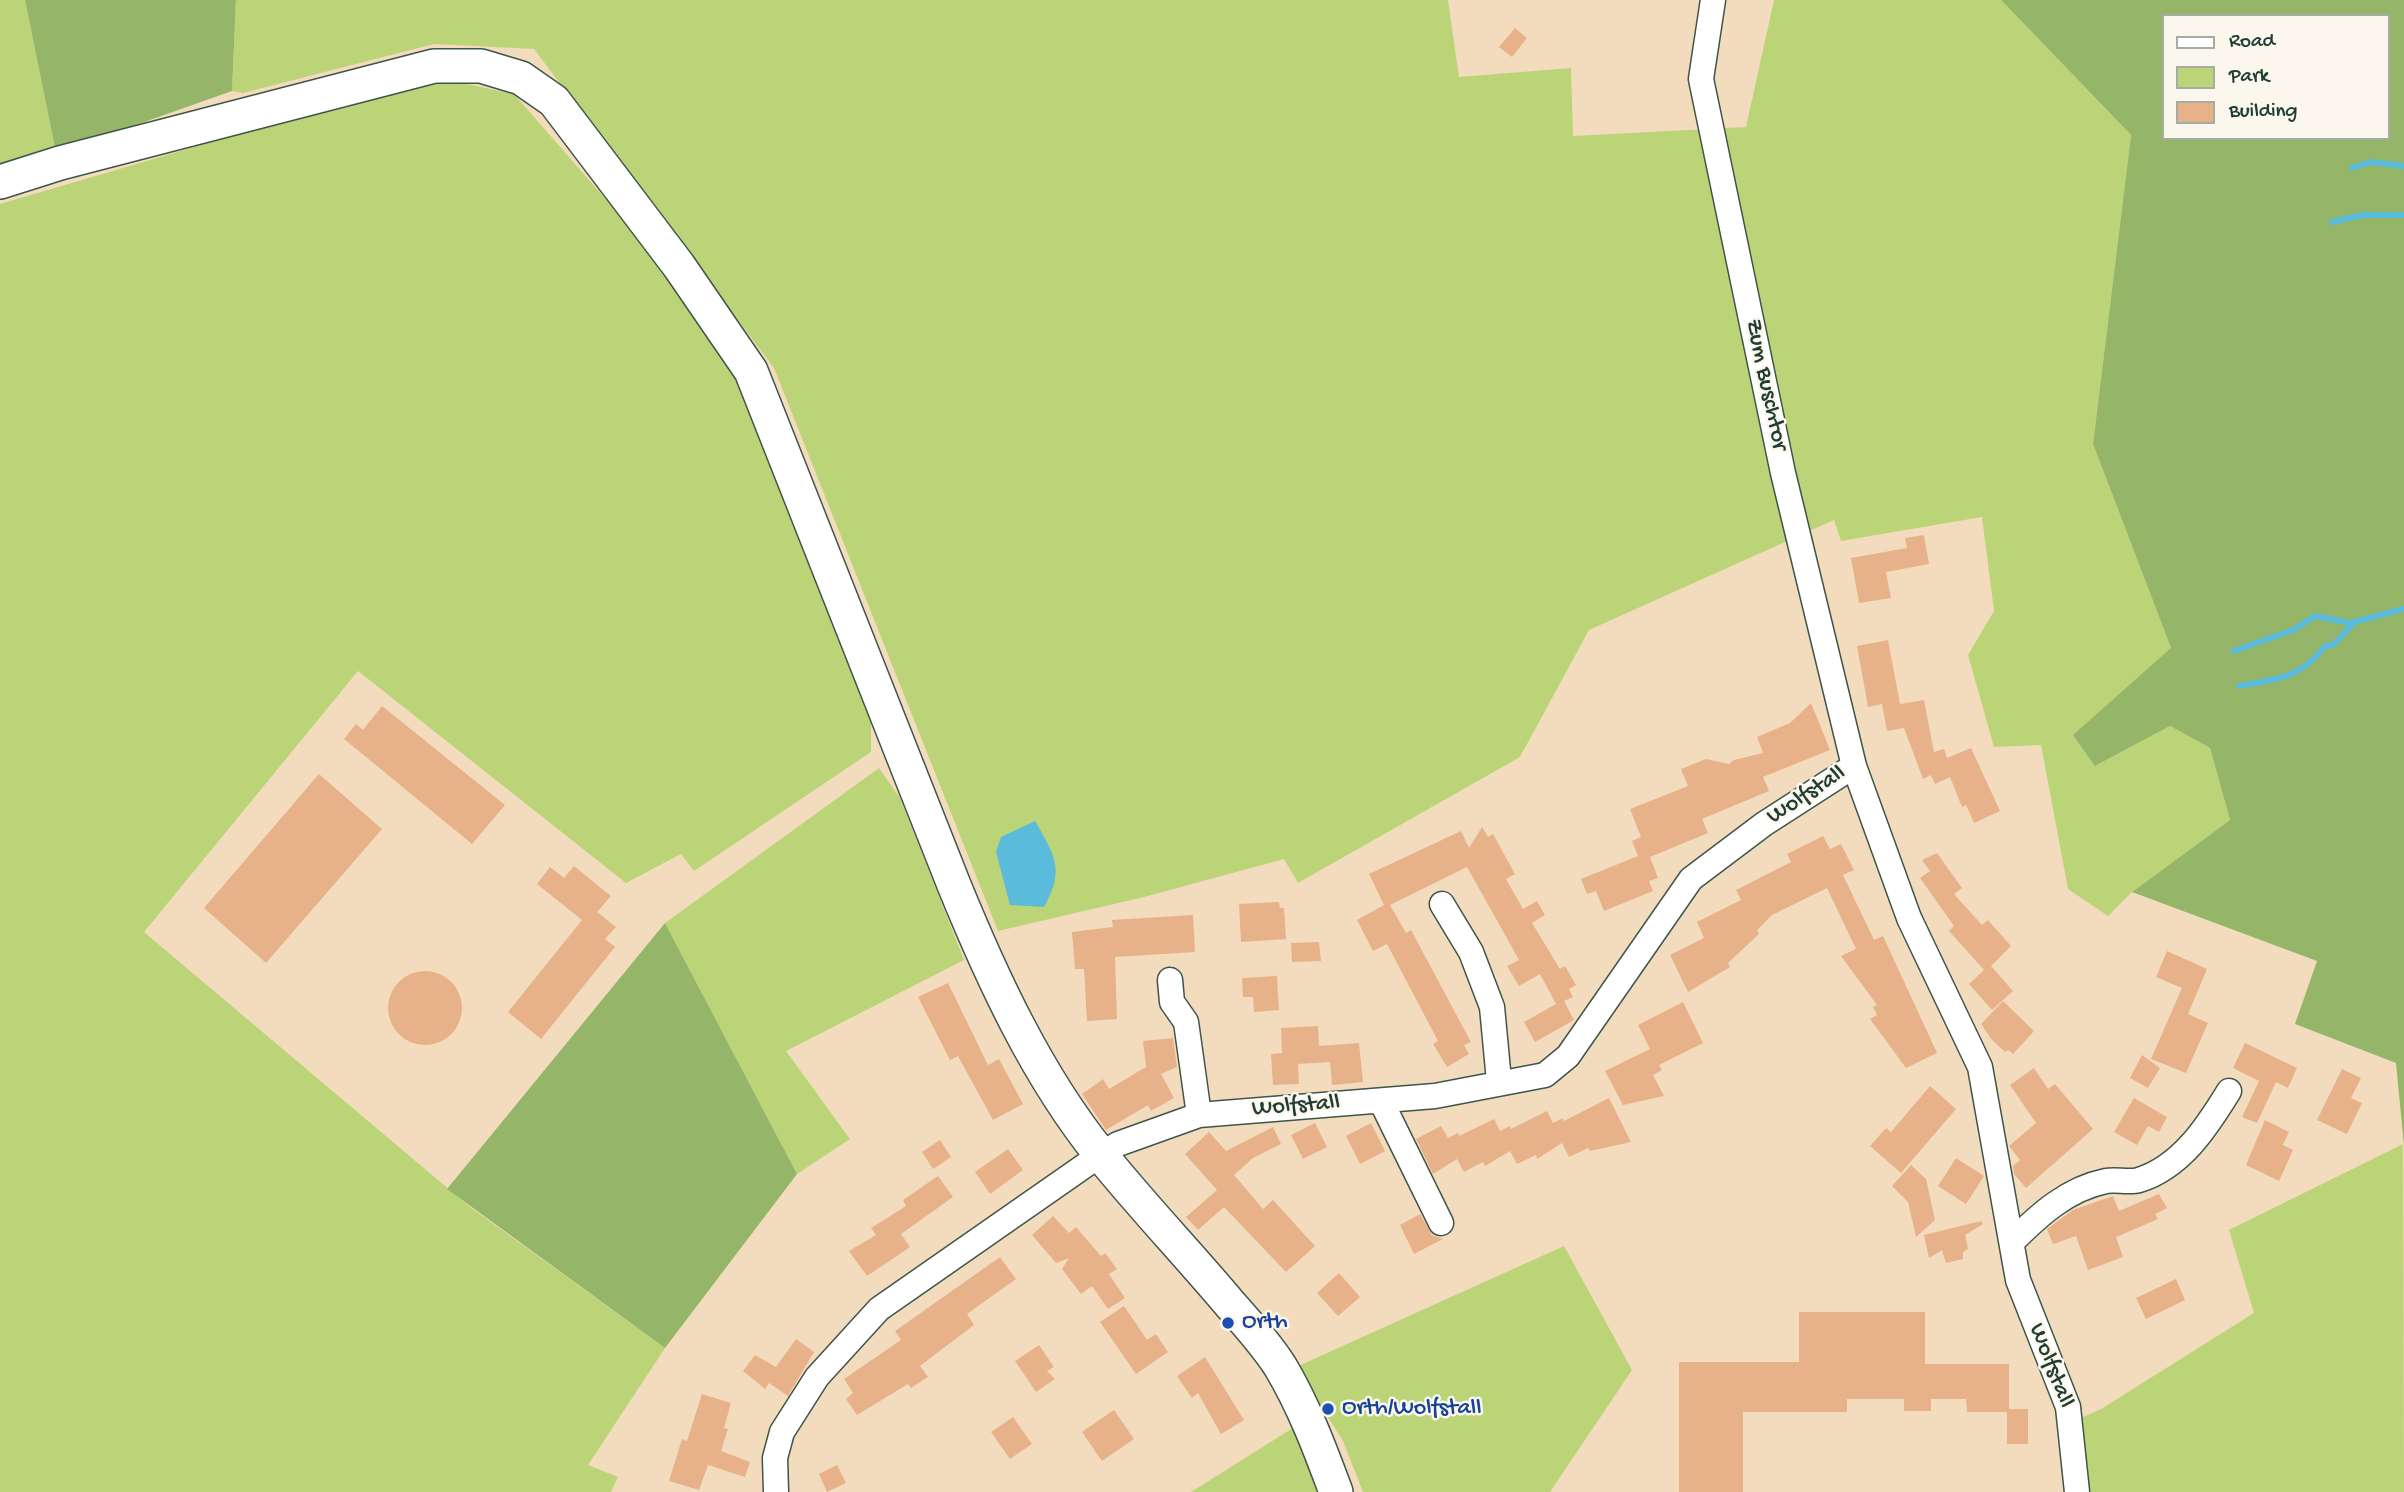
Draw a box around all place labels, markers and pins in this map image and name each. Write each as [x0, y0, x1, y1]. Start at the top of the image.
place label: Orth [1242, 1309, 1288, 1337]
marker: Orth [1220, 1315, 1236, 1331]
place label: Orth/Wolfstall [1342, 1395, 1481, 1423]
marker: Orth/Wolfstall [1320, 1401, 1336, 1417]

